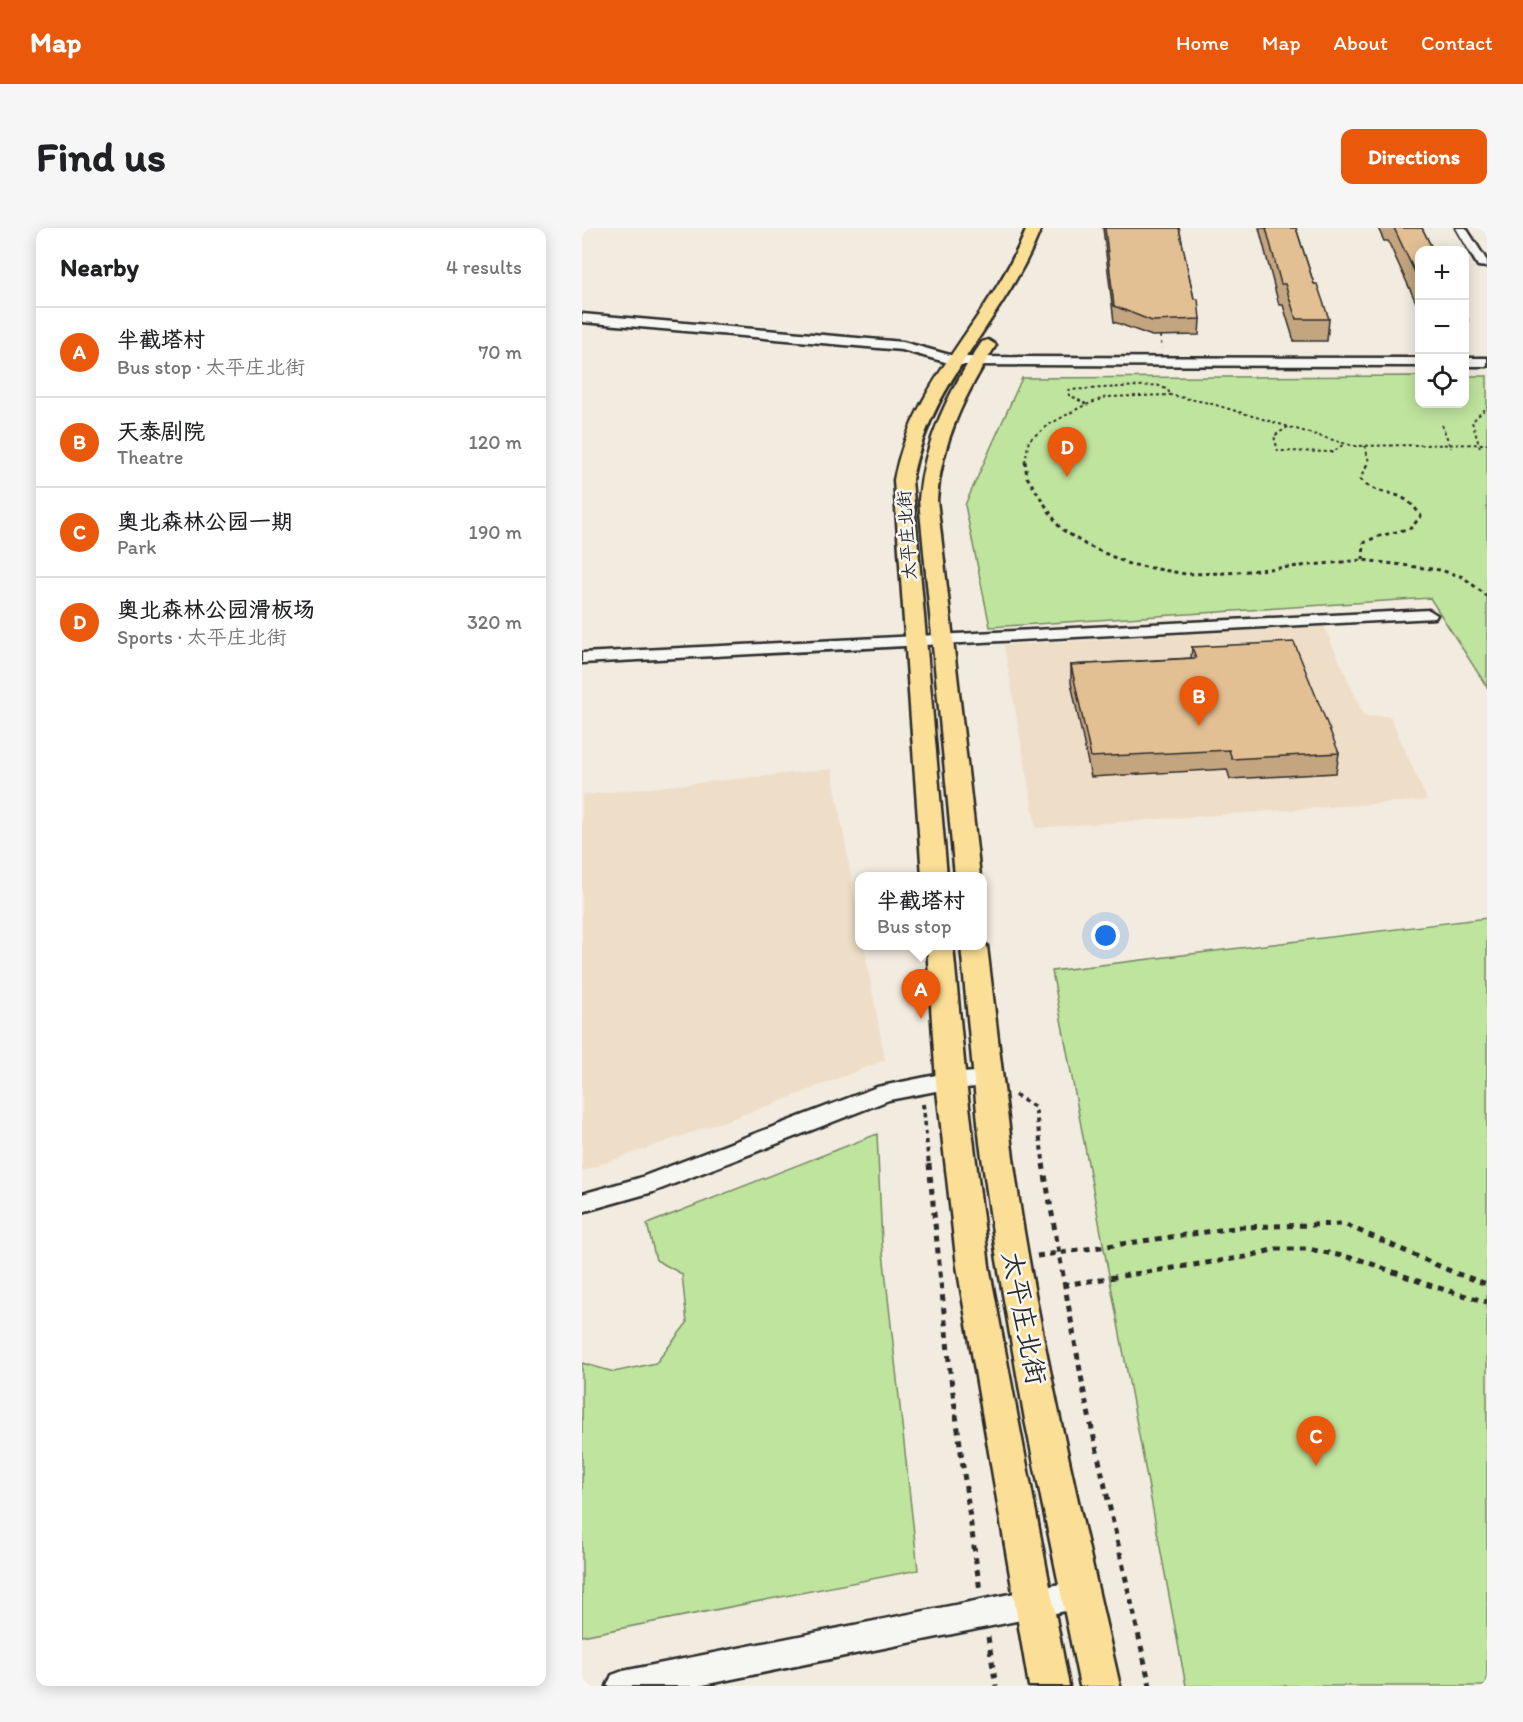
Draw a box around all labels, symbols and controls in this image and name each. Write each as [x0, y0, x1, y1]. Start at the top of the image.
text: Map [30, 25, 81, 59]
text: Home [1176, 30, 1229, 55]
text: Map [1262, 30, 1301, 55]
text: About [1334, 30, 1388, 55]
text: Contact [1421, 30, 1493, 55]
button: Directions [1341, 129, 1487, 184]
text: Find us [36, 131, 166, 182]
map controls [1415, 246, 1469, 408]
button: + [1415, 246, 1469, 300]
text: Nearby [60, 251, 139, 283]
text: 4 results [446, 255, 522, 279]
button: − [1415, 300, 1469, 354]
text: 半截塔村 [117, 326, 205, 353]
text: A [73, 340, 86, 364]
text: 70 m [478, 340, 522, 364]
button: locate [1415, 354, 1469, 408]
text: Bus stop · 太平庄北街 [117, 355, 305, 379]
text: 天泰剧院 [117, 418, 205, 445]
pin: D [1048, 428, 1086, 477]
text: B [73, 430, 86, 454]
text: 120 m [469, 430, 522, 454]
text: Theatre [117, 445, 183, 469]
street label: 太平庄北街 [893, 489, 921, 581]
text: 奥北森林公园一期 [117, 508, 293, 535]
text: C [73, 520, 86, 544]
text: 190 m [469, 520, 522, 544]
text: Park [117, 535, 156, 559]
text: 奥北森林公园滑板场 [117, 596, 315, 623]
text: D [73, 610, 86, 634]
text: 320 m [467, 610, 522, 634]
text: Sports · 太平庄北街 [117, 625, 287, 649]
pin: B [1180, 676, 1218, 726]
popup [855, 872, 987, 950]
text: 半截塔村 [877, 887, 965, 914]
text: Bus stop [877, 914, 952, 938]
your location [1091, 921, 1120, 950]
pin: A [902, 970, 940, 1019]
street label: 太平庄北街 [995, 1248, 1054, 1387]
pin: C [1296, 1416, 1336, 1466]

